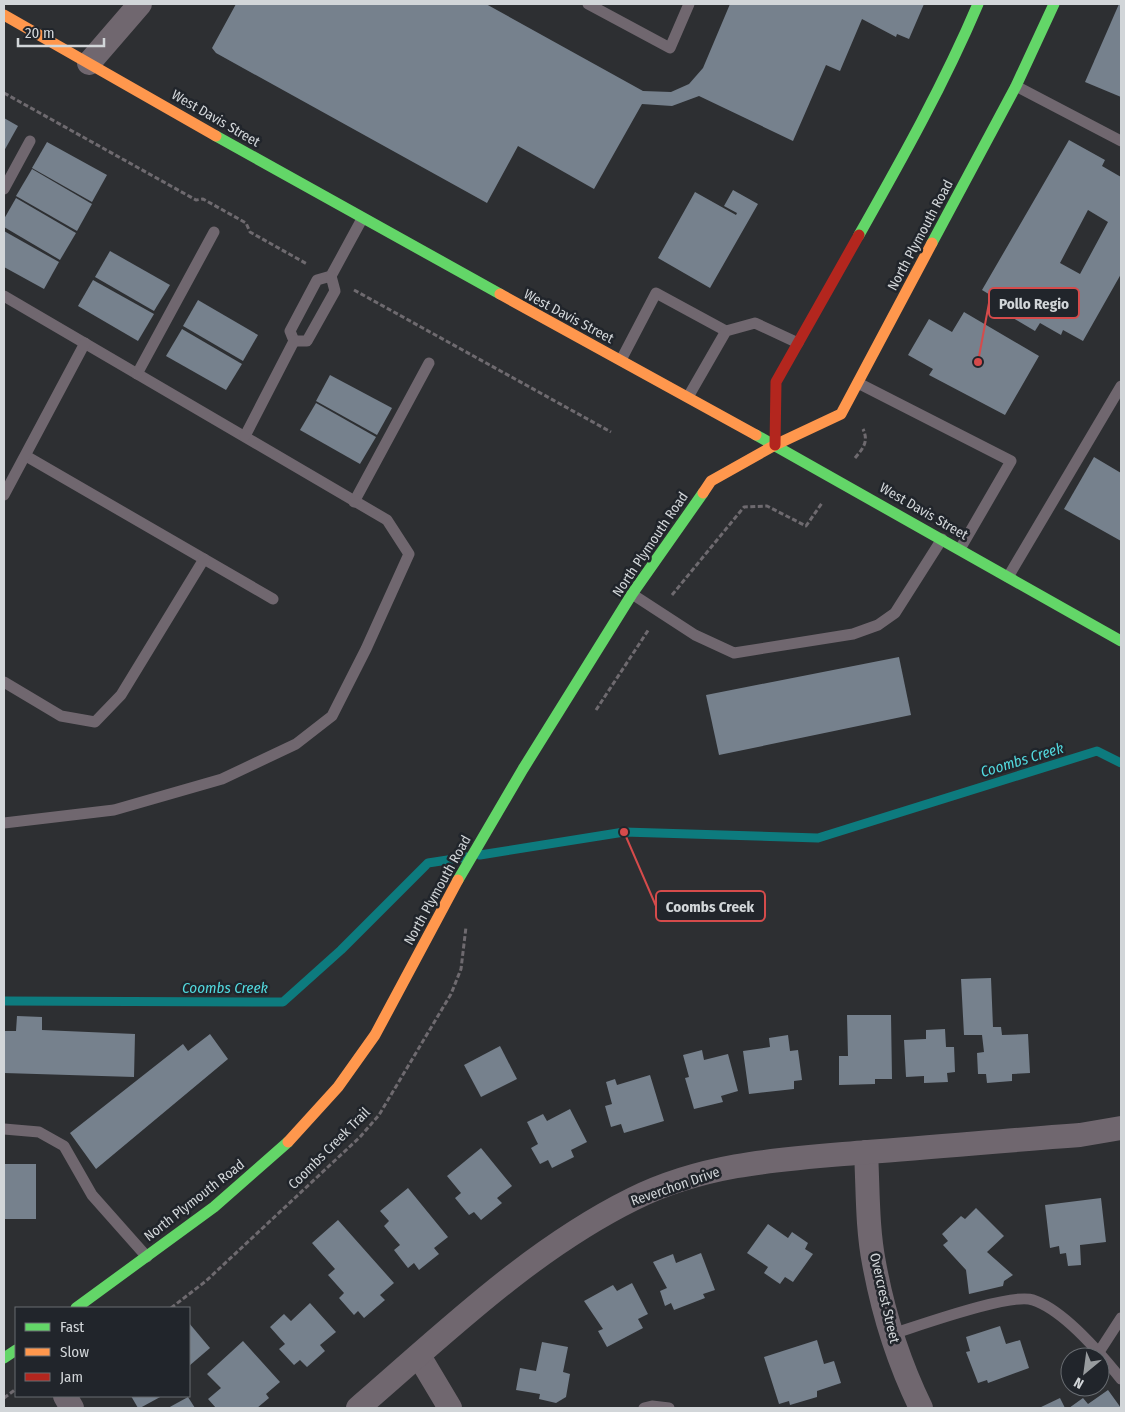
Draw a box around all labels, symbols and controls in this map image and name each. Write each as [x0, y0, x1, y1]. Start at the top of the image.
scale bar [18, 15, 104, 47]
text: 20 m [25, 24, 55, 42]
street label: West Davis Street [169, 86, 263, 151]
street label: North Plymouth Road [884, 177, 957, 293]
street label: West Davis Street [521, 286, 617, 347]
callout: Pollo Regio [989, 288, 1079, 318]
text: Pollo Regio [999, 295, 1069, 313]
street label: West Davis Street [877, 479, 971, 544]
street label: North Plymouth Road [609, 489, 692, 600]
water label: Coombs Creek [978, 739, 1066, 781]
street label: North Plymouth Road [400, 832, 475, 948]
callout: Coombs Creek [656, 891, 765, 921]
text: Coombs Creek [666, 898, 755, 916]
water label: Coombs Creek [182, 979, 269, 997]
street label: Coombs Creek Trail [285, 1104, 374, 1193]
street label: North Plymouth Road [141, 1156, 248, 1245]
street label: Reverchon Drive [628, 1163, 722, 1210]
street label: Overcrest Street [866, 1251, 903, 1345]
legend [15, 1307, 190, 1397]
text: Fast [60, 1318, 84, 1336]
text: Slow [60, 1343, 89, 1361]
north arrow [1060, 1347, 1110, 1397]
text: Jam [60, 1368, 83, 1386]
text: N [1071, 1373, 1087, 1392]

